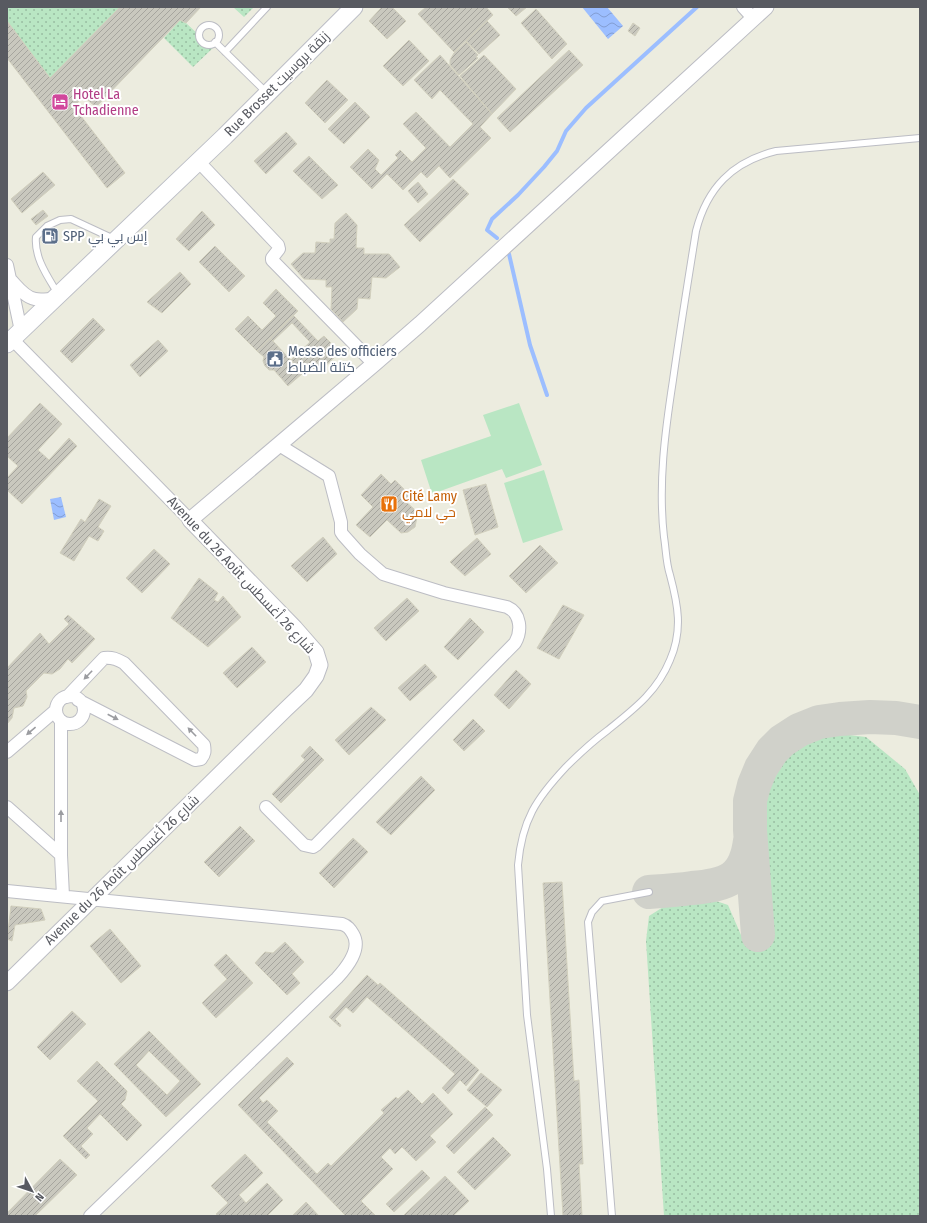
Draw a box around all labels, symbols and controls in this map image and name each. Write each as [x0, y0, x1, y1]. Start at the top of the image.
street label: Rue Brosset زنقة بروسيت [221, 28, 333, 140]
place label: Hotel La Tchadienne [73, 86, 139, 119]
hotel icon: Hotel La Tchadienne [50, 92, 70, 112]
fuel station icon: SPP إس بي بي [40, 226, 60, 246]
place label: SPP إس بي بي [63, 228, 148, 248]
place label: Messe des officiers كتلة الضباط [288, 343, 397, 376]
public building icon: Messe des officiers كتلة الضباط [265, 349, 285, 369]
place label: Cité Lamy حي لامي [402, 488, 458, 524]
street label: Avenue du 26 Août شارع 26 أغسطس [164, 492, 319, 657]
restaurant icon: Cité Lamy حي لامي [379, 494, 399, 514]
one-way arrow [83, 670, 93, 680]
one-way arrow [107, 714, 119, 721]
one-way arrow [26, 727, 37, 736]
one-way arrow [187, 727, 197, 737]
street label: Avenue du 26 Août شارع 26 أغسطس [40, 791, 203, 949]
one-way arrow [58, 809, 64, 822]
north arrow [12, 1171, 52, 1211]
text: N [32, 1190, 46, 1204]

